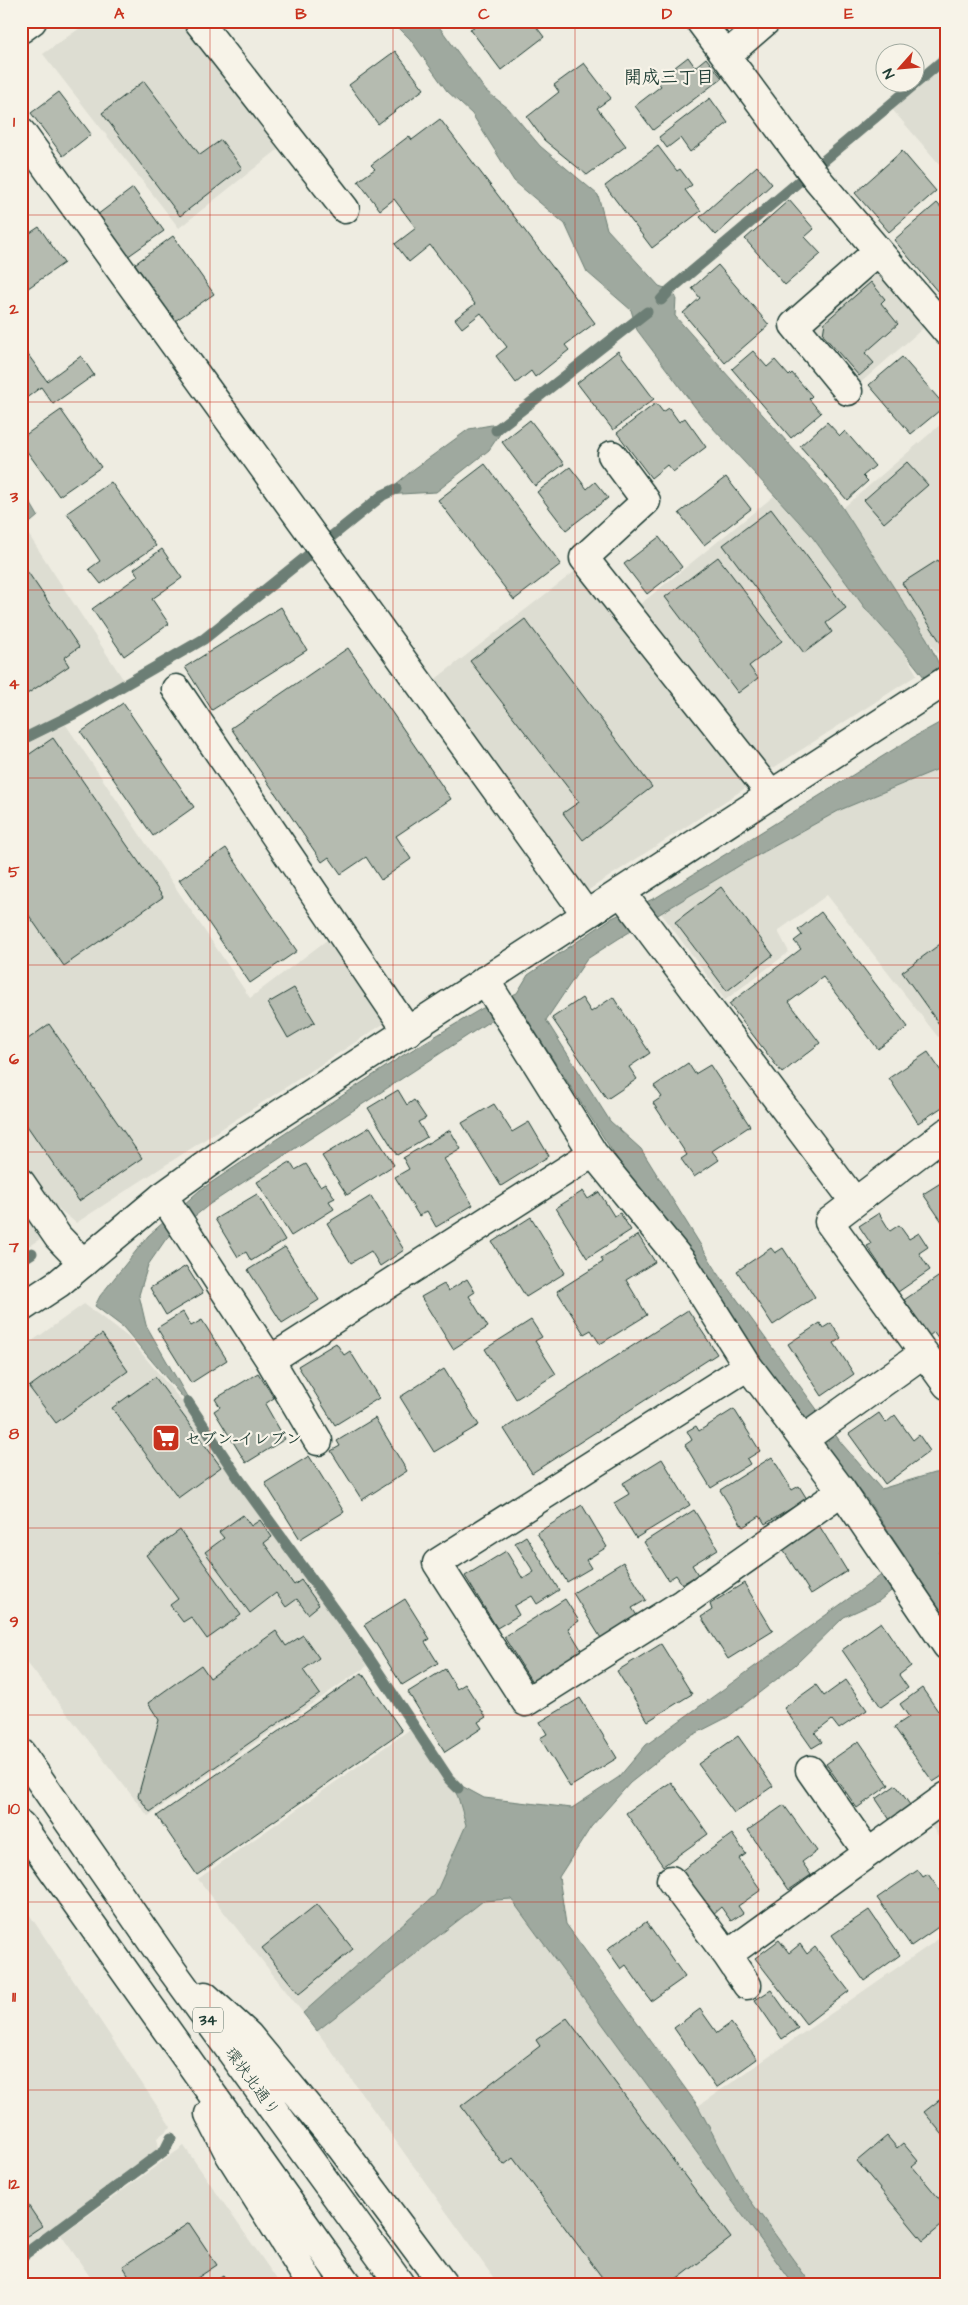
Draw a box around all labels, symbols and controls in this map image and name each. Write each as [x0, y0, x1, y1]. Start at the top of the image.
text: A [114, 3, 125, 25]
text: B [295, 3, 307, 25]
text: C [478, 3, 490, 25]
text: D [662, 3, 673, 25]
text: E [844, 3, 854, 25]
north arrow [876, 42, 926, 92]
district label: 開成三丁目 [624, 65, 714, 90]
text: N [878, 65, 900, 82]
text: 1 [13, 111, 16, 133]
text: 2 [8, 298, 19, 320]
text: 3 [9, 486, 19, 508]
text: 4 [9, 673, 20, 695]
text: 5 [8, 861, 20, 883]
text: 6 [9, 1048, 19, 1070]
text: 7 [8, 1236, 19, 1258]
text: 8 [9, 1423, 20, 1445]
supermarket icon: セブン-イレブン [151, 1423, 181, 1453]
place label: セブン-イレブン [185, 1428, 302, 1450]
text: 9 [9, 1611, 19, 1633]
text: 10 [8, 1798, 20, 1820]
text: 11 [12, 1986, 17, 2008]
road number: 34 [193, 2008, 223, 2032]
street label: 環状北通り [220, 2043, 285, 2120]
text: 12 [8, 2173, 20, 2195]

